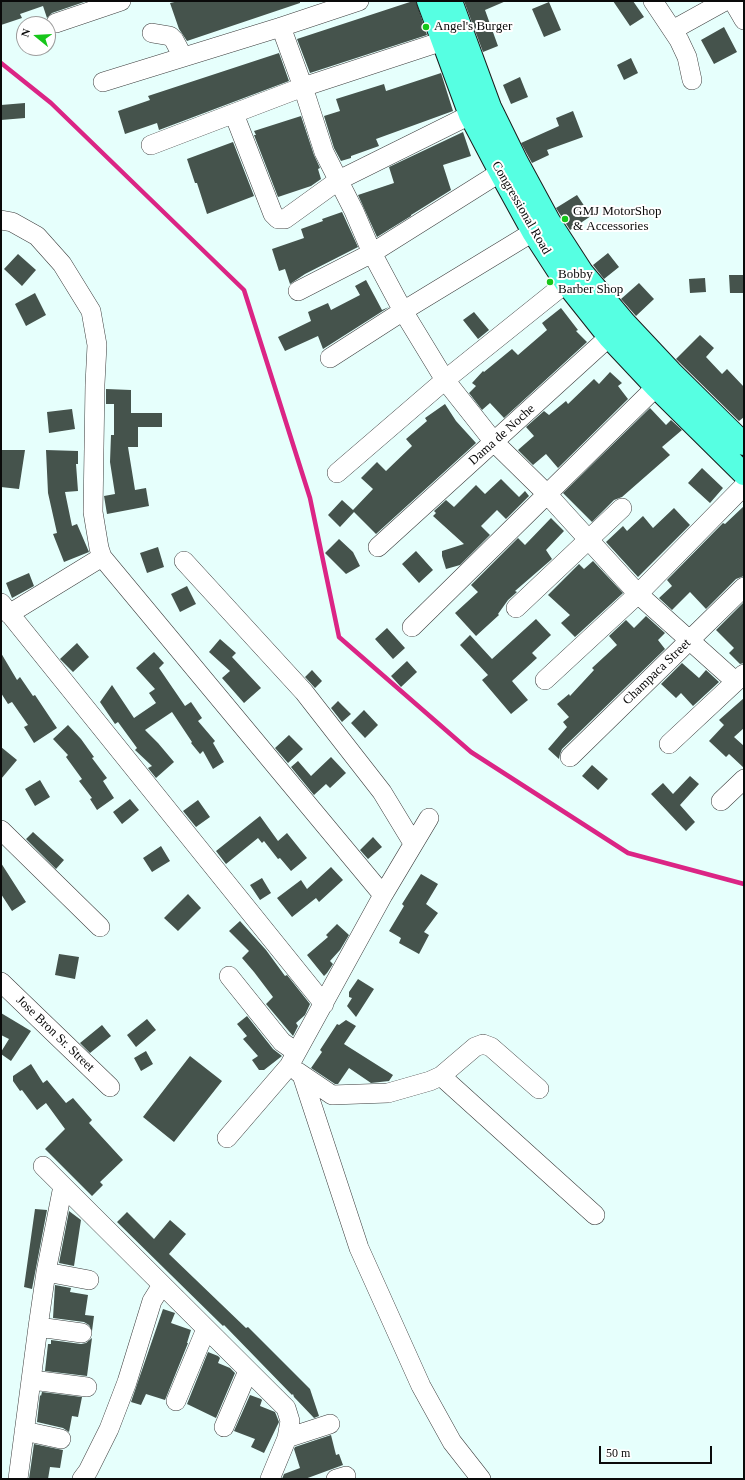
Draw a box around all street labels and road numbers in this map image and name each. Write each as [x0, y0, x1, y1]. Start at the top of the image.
street label: Congressional Road [488, 159, 554, 257]
street label: Dama de Noche [466, 401, 538, 469]
street label: Champaca Street [620, 636, 694, 708]
street label: Jose Bron Sr. Street [13, 993, 97, 1075]

